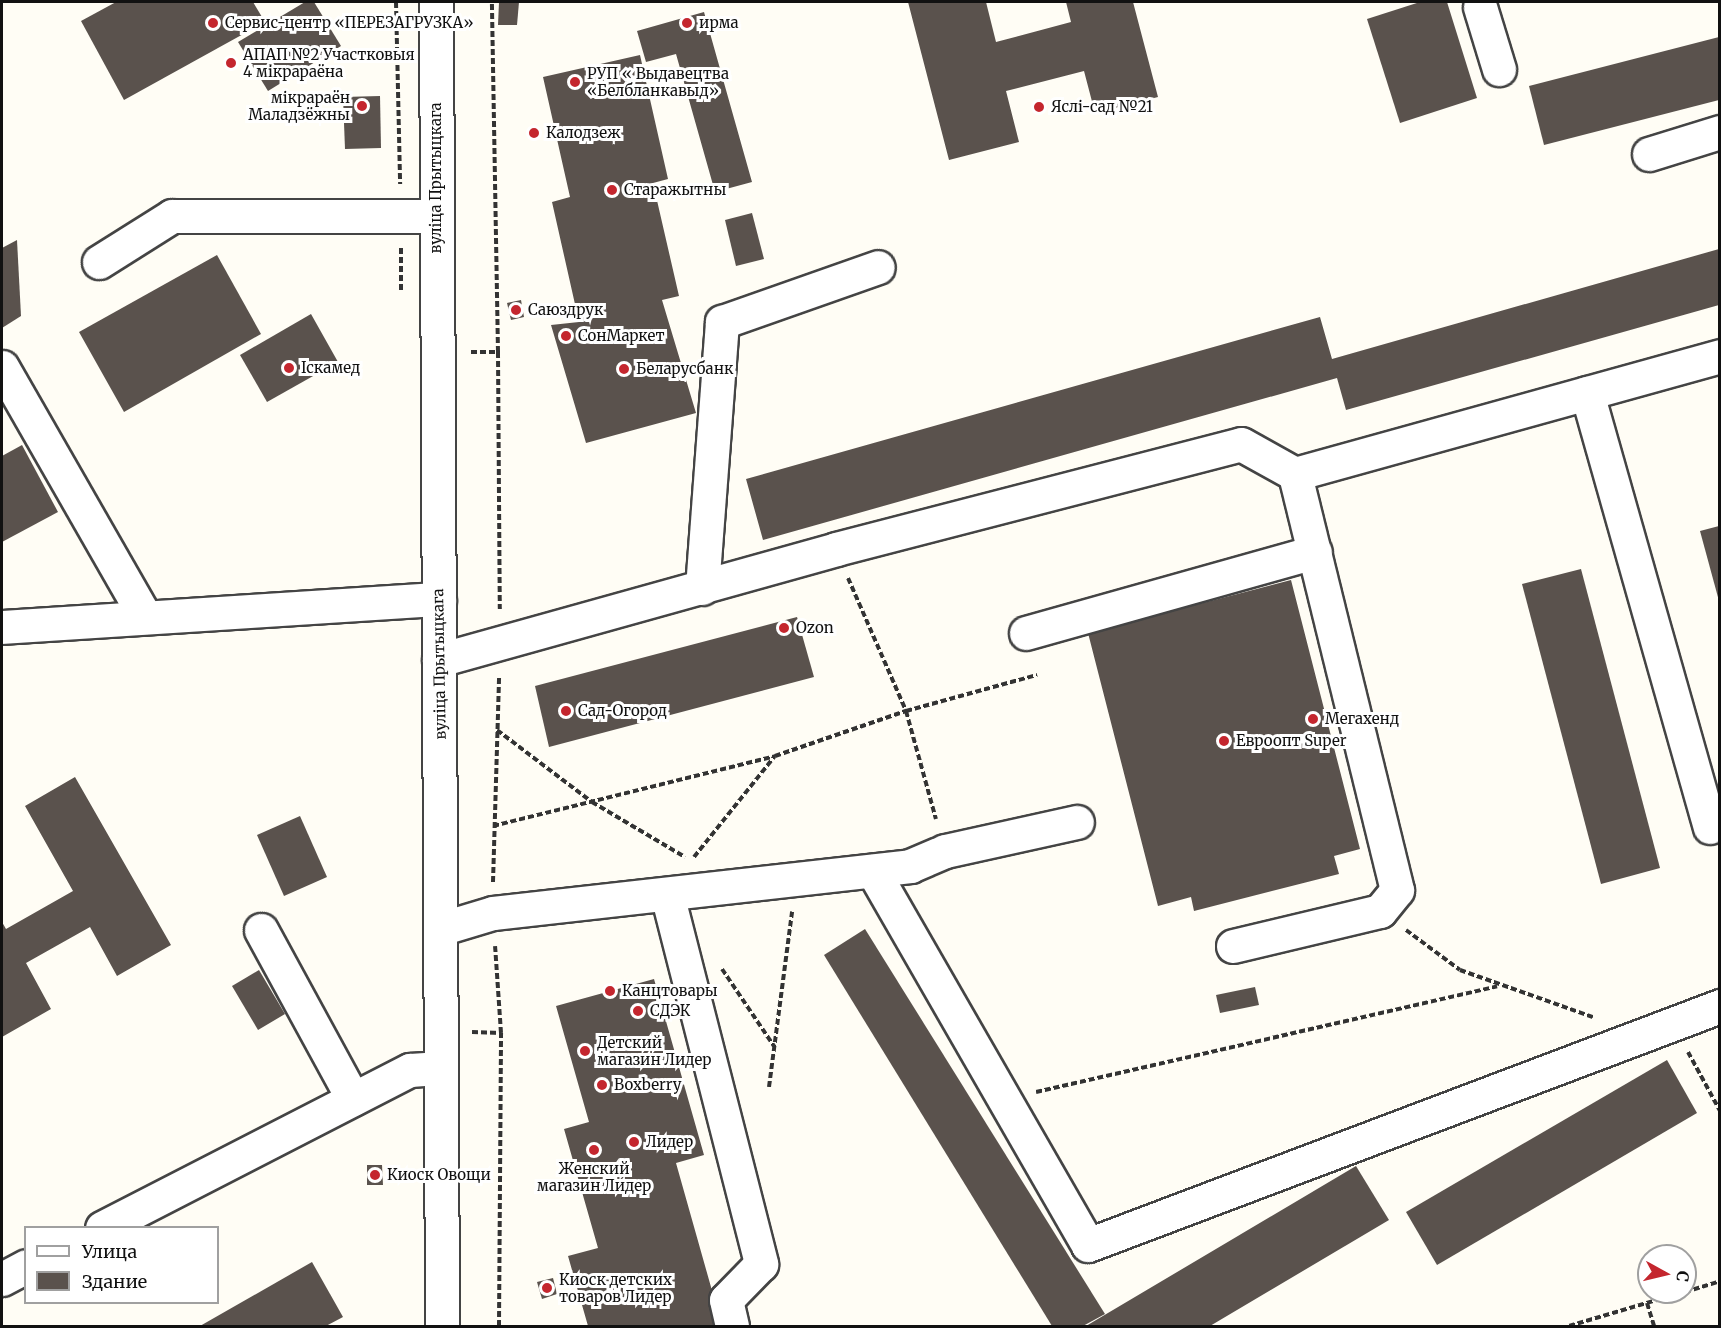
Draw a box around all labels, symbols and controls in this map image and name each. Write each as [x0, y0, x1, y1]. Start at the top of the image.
place label: Сервис-центр «ПЕРЕЗАГРУЗКА» [225, 14, 473, 32]
place label: ирма [699, 14, 739, 32]
marker: Сервис-центр «ПЕРЕЗАГРУЗКА» [206, 16, 220, 30]
marker: ирма [680, 16, 694, 30]
place label: АПАП №2 Участковыя 4 мікрараёна [243, 45, 415, 80]
marker: АПАП №2 Участковыя 4 мікрараёна [224, 56, 238, 70]
place label: РУП « Выдавецтва «Белбланкавыд» [587, 64, 729, 99]
marker: РУП « Выдавецтва «Белбланкавыд» [568, 75, 582, 89]
place label: мікрараён Маладзёжны [248, 88, 350, 123]
place label: Яслі-сад №21 [1051, 98, 1153, 116]
marker: мікрараён Маладзёжны [355, 99, 369, 113]
marker: Яслі-сад №21 [1032, 100, 1046, 114]
street label: вуліца Прытыцкага [427, 102, 445, 254]
place label: Калодзеж [546, 124, 621, 142]
marker: Калодзеж [527, 126, 541, 140]
place label: Старажытны [624, 181, 726, 199]
marker: Старажытны [605, 183, 619, 197]
place label: Саюздрук [528, 301, 603, 319]
marker: Саюздрук [509, 303, 523, 317]
place label: СонМаркет [578, 327, 665, 345]
marker: СонМаркет [559, 329, 573, 343]
place label: Іскамед [301, 359, 360, 377]
place label: Беларусбанк [636, 360, 733, 378]
marker: Іскамед [282, 361, 296, 375]
marker: Беларусбанк [617, 362, 631, 376]
street label: вуліца Прытыцкага [429, 588, 449, 740]
place label: Ozon [796, 619, 834, 637]
marker: Ozon [777, 621, 791, 635]
place label: Сад-Огород [578, 702, 667, 720]
marker: Сад-Огород [559, 704, 573, 718]
place label: Мегахенд [1325, 710, 1399, 728]
marker: Мегахенд [1306, 712, 1320, 726]
place label: Евроопт Super [1236, 732, 1346, 750]
marker: Евроопт Super [1217, 734, 1231, 748]
place label: Канцтовары [622, 982, 718, 1000]
marker: Канцтовары [603, 984, 617, 998]
place label: СДЭК [650, 1002, 690, 1020]
marker: СДЭК [631, 1004, 645, 1018]
place label: Детский магазин Лидер [597, 1033, 711, 1068]
marker: Детский магазин Лидер [578, 1044, 592, 1058]
place label: Boxberry [614, 1076, 681, 1094]
marker: Boxberry [595, 1078, 609, 1092]
place label: Лидер [646, 1133, 693, 1151]
marker: Лидер [627, 1135, 641, 1149]
marker: Женский магазин Лидер [587, 1143, 601, 1157]
place label: Женский магазин Лидер [537, 1159, 651, 1194]
place label: Киоск Овощи [387, 1166, 491, 1184]
marker: Киоск Овощи [368, 1168, 382, 1182]
legend [24, 1226, 219, 1304]
text: Улица [82, 1240, 137, 1263]
north arrow [1637, 1244, 1697, 1304]
text: Здание [82, 1270, 147, 1293]
place label: Киоск детских товаров Лидер [559, 1270, 672, 1305]
text: С [1672, 1270, 1693, 1283]
marker: Киоск детских товаров Лидер [540, 1281, 554, 1295]

